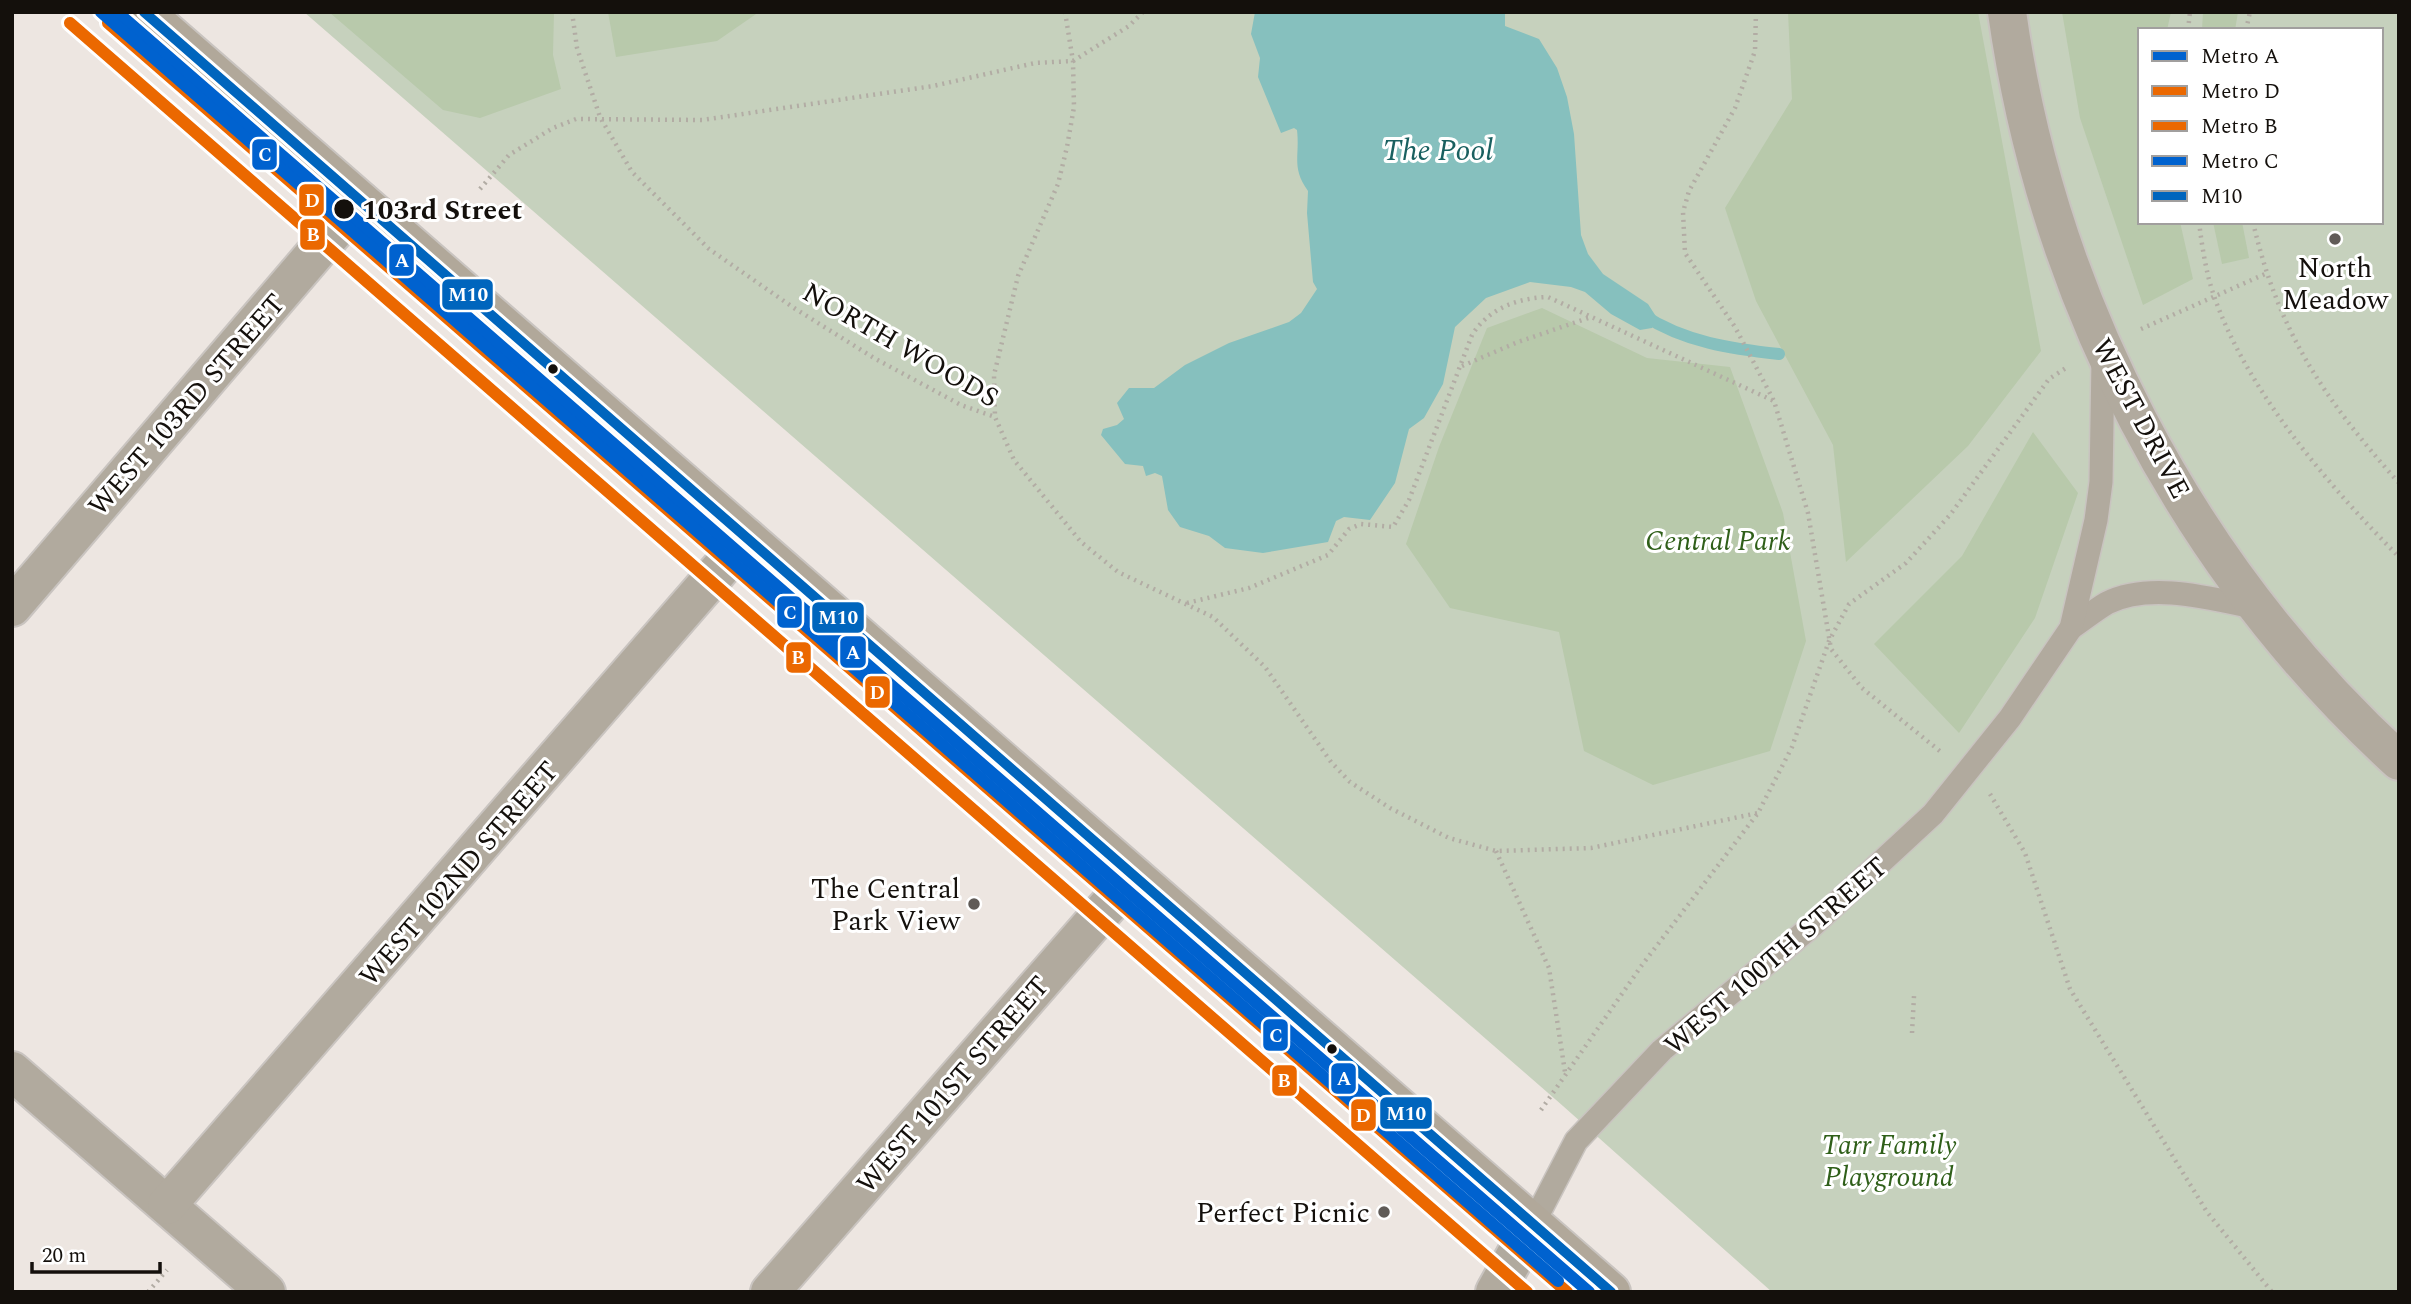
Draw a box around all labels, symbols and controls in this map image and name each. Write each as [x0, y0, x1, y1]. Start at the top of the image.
legend [2138, 28, 2383, 224]
text: Metro A [2201, 41, 2280, 73]
text: Metro D [2201, 76, 2280, 108]
text: Metro B [2201, 111, 2278, 143]
water label: The Pool [1383, 128, 1493, 174]
line badge: C [251, 138, 278, 171]
text: C [258, 141, 272, 170]
text: Metro C [2201, 146, 2279, 178]
text: M10 [2201, 181, 2242, 213]
line badge: D [298, 183, 325, 217]
text: D [304, 187, 320, 216]
place label: 103rd Street [362, 189, 522, 232]
marker: 103rd Street [332, 197, 356, 221]
line badge: B [299, 218, 326, 251]
text: B [306, 221, 320, 250]
marker: North Meadow [2327, 231, 2343, 247]
line badge: A [388, 243, 415, 277]
text: A [395, 247, 410, 276]
place label: North Meadow [2282, 247, 2389, 322]
street label: NORTH WOODS [794, 272, 1007, 419]
line badge: M10 [441, 278, 494, 311]
text: M10 [448, 281, 488, 310]
street label: WEST 103RD STREET [78, 284, 296, 526]
street label: WEST DRIVE [2080, 331, 2201, 507]
unlabelled marker [546, 362, 560, 376]
park label: Central Park [1645, 520, 1791, 563]
line badge: C [776, 595, 803, 629]
text: C [783, 599, 797, 628]
line badge: M10 [811, 601, 865, 634]
text: M10 [818, 604, 858, 633]
line badge: A [839, 635, 867, 669]
text: A [846, 639, 861, 668]
line badge: B [785, 641, 812, 674]
text: B [791, 644, 805, 673]
line badge: D [864, 675, 891, 709]
text: D [869, 679, 885, 708]
street label: WEST 102ND STREET [349, 752, 569, 996]
street label: WEST 100TH STREET [1654, 847, 1898, 1066]
place label: The Central Park View [811, 868, 961, 943]
marker: The Central Park View [966, 896, 982, 912]
street label: WEST 101ST STREET [846, 966, 1060, 1204]
line badge: C [1262, 1018, 1289, 1052]
text: C [1269, 1022, 1283, 1051]
unlabelled marker [1325, 1042, 1339, 1056]
line badge: A [1330, 1062, 1357, 1095]
line badge: B [1271, 1064, 1298, 1097]
text: A [1337, 1065, 1352, 1094]
text: B [1277, 1067, 1291, 1096]
line badge: M10 [1379, 1096, 1433, 1130]
line badge: D [1350, 1098, 1377, 1132]
text: M10 [1386, 1100, 1426, 1129]
text: D [1355, 1102, 1371, 1131]
park label: Tarr Family Playground [1821, 1124, 1957, 1199]
place label: Perfect Picnic [1196, 1192, 1370, 1235]
marker: Perfect Picnic [1376, 1204, 1392, 1220]
scale bar [32, 1230, 159, 1274]
text: 20 m [42, 1240, 86, 1272]

